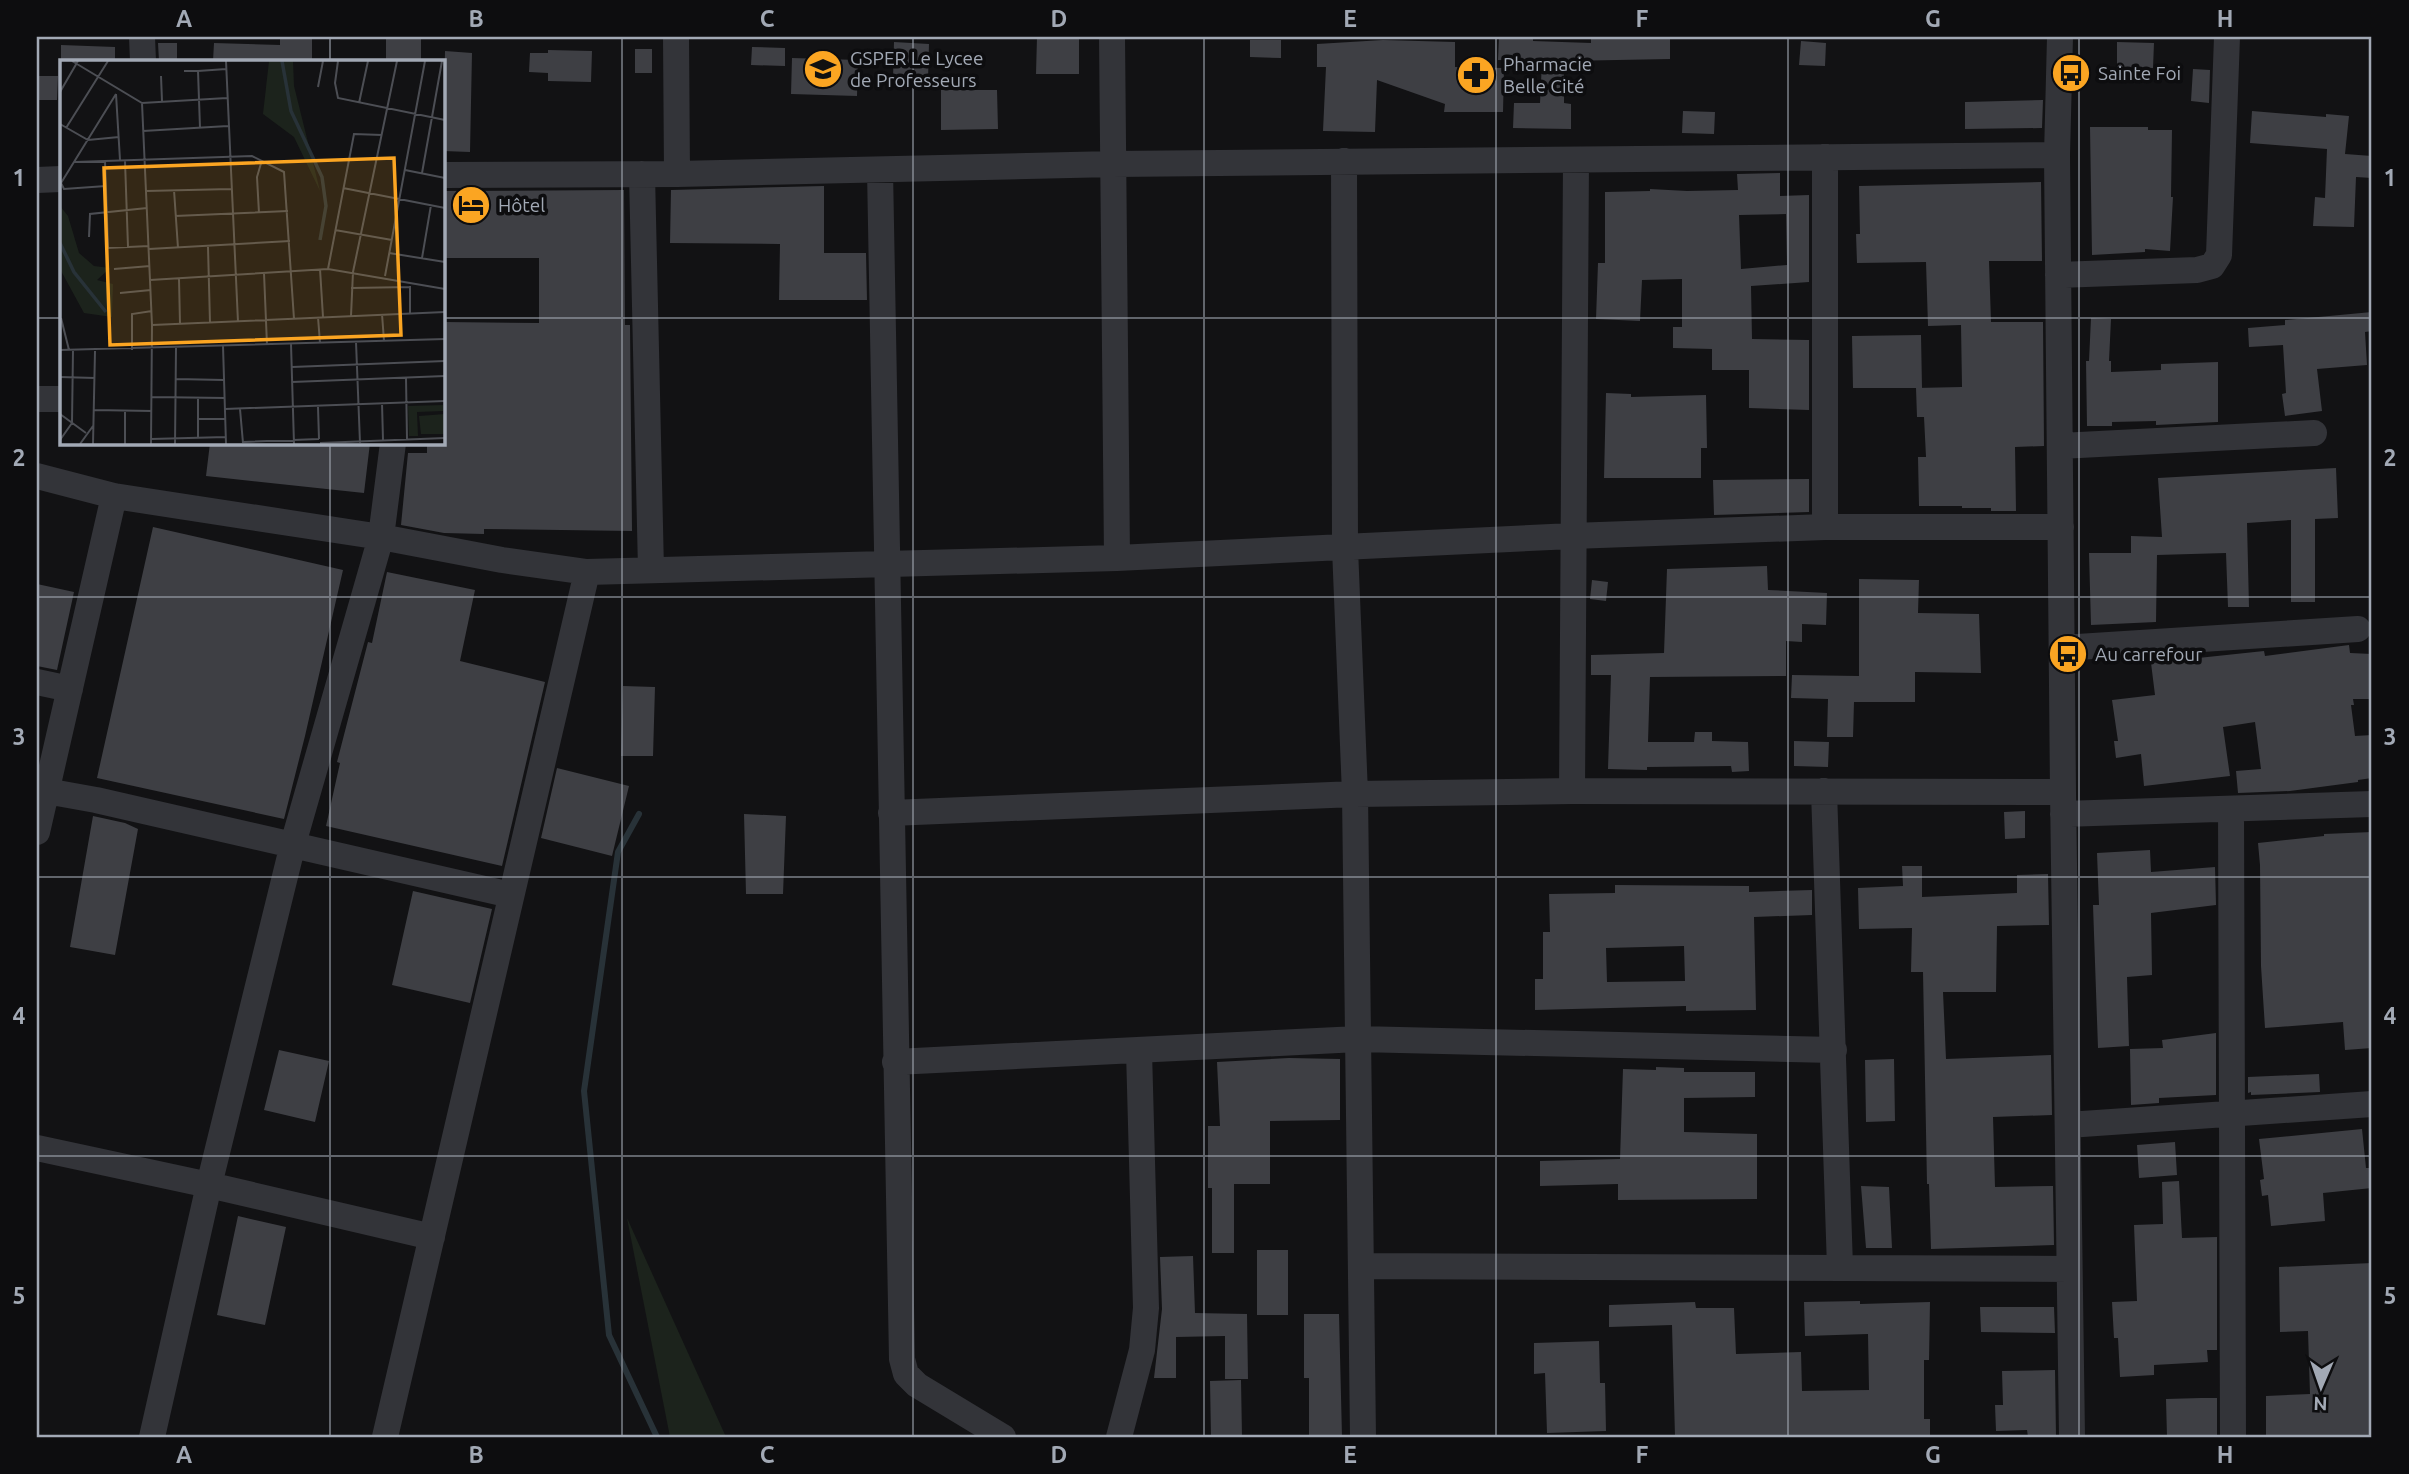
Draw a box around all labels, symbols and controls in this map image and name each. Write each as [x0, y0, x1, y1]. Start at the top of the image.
text: A [176, 6, 192, 31]
text: B [468, 6, 484, 31]
text: C [760, 6, 775, 31]
text: D [1051, 6, 1067, 31]
text: E [1343, 6, 1357, 31]
text: F [1636, 6, 1649, 31]
text: G [1925, 6, 1941, 31]
text: H [2217, 6, 2233, 31]
place label: GSPER Le Lycee de Professeurs [850, 47, 984, 91]
school or university icon: GSPER Le Lycee de Professeurs [802, 48, 844, 90]
bus stop icon: Sainte Foi [2050, 52, 2092, 94]
place label: Pharmacie Belle Cité [1503, 53, 1592, 97]
pharmacy icon: Pharmacie Belle Cité [1455, 54, 1497, 96]
inset map [60, 60, 444, 444]
place label: Sainte Foi [2098, 62, 2181, 84]
text: 1 [13, 165, 25, 190]
text: 1 [2384, 165, 2396, 190]
hotel icon: Hôtel [450, 184, 492, 226]
place label: Hôtel [498, 194, 545, 216]
text: 2 [13, 445, 25, 470]
text: 2 [2384, 445, 2396, 470]
bus stop icon: Au carrefour [2047, 633, 2089, 675]
place label: Au carrefour [2095, 643, 2202, 665]
text: 3 [13, 724, 25, 749]
text: 3 [2384, 724, 2396, 749]
text: 4 [13, 1003, 26, 1028]
text: 4 [2384, 1003, 2397, 1028]
text: 5 [13, 1283, 25, 1308]
text: 5 [2384, 1283, 2396, 1308]
north arrow [2286, 1352, 2356, 1422]
text: N [2313, 1393, 2328, 1415]
text: A [176, 1442, 192, 1467]
text: B [468, 1442, 484, 1467]
text: C [760, 1442, 775, 1467]
text: D [1051, 1442, 1067, 1467]
text: E [1343, 1442, 1357, 1467]
text: F [1636, 1442, 1649, 1467]
text: G [1925, 1442, 1941, 1467]
text: H [2217, 1442, 2233, 1467]

